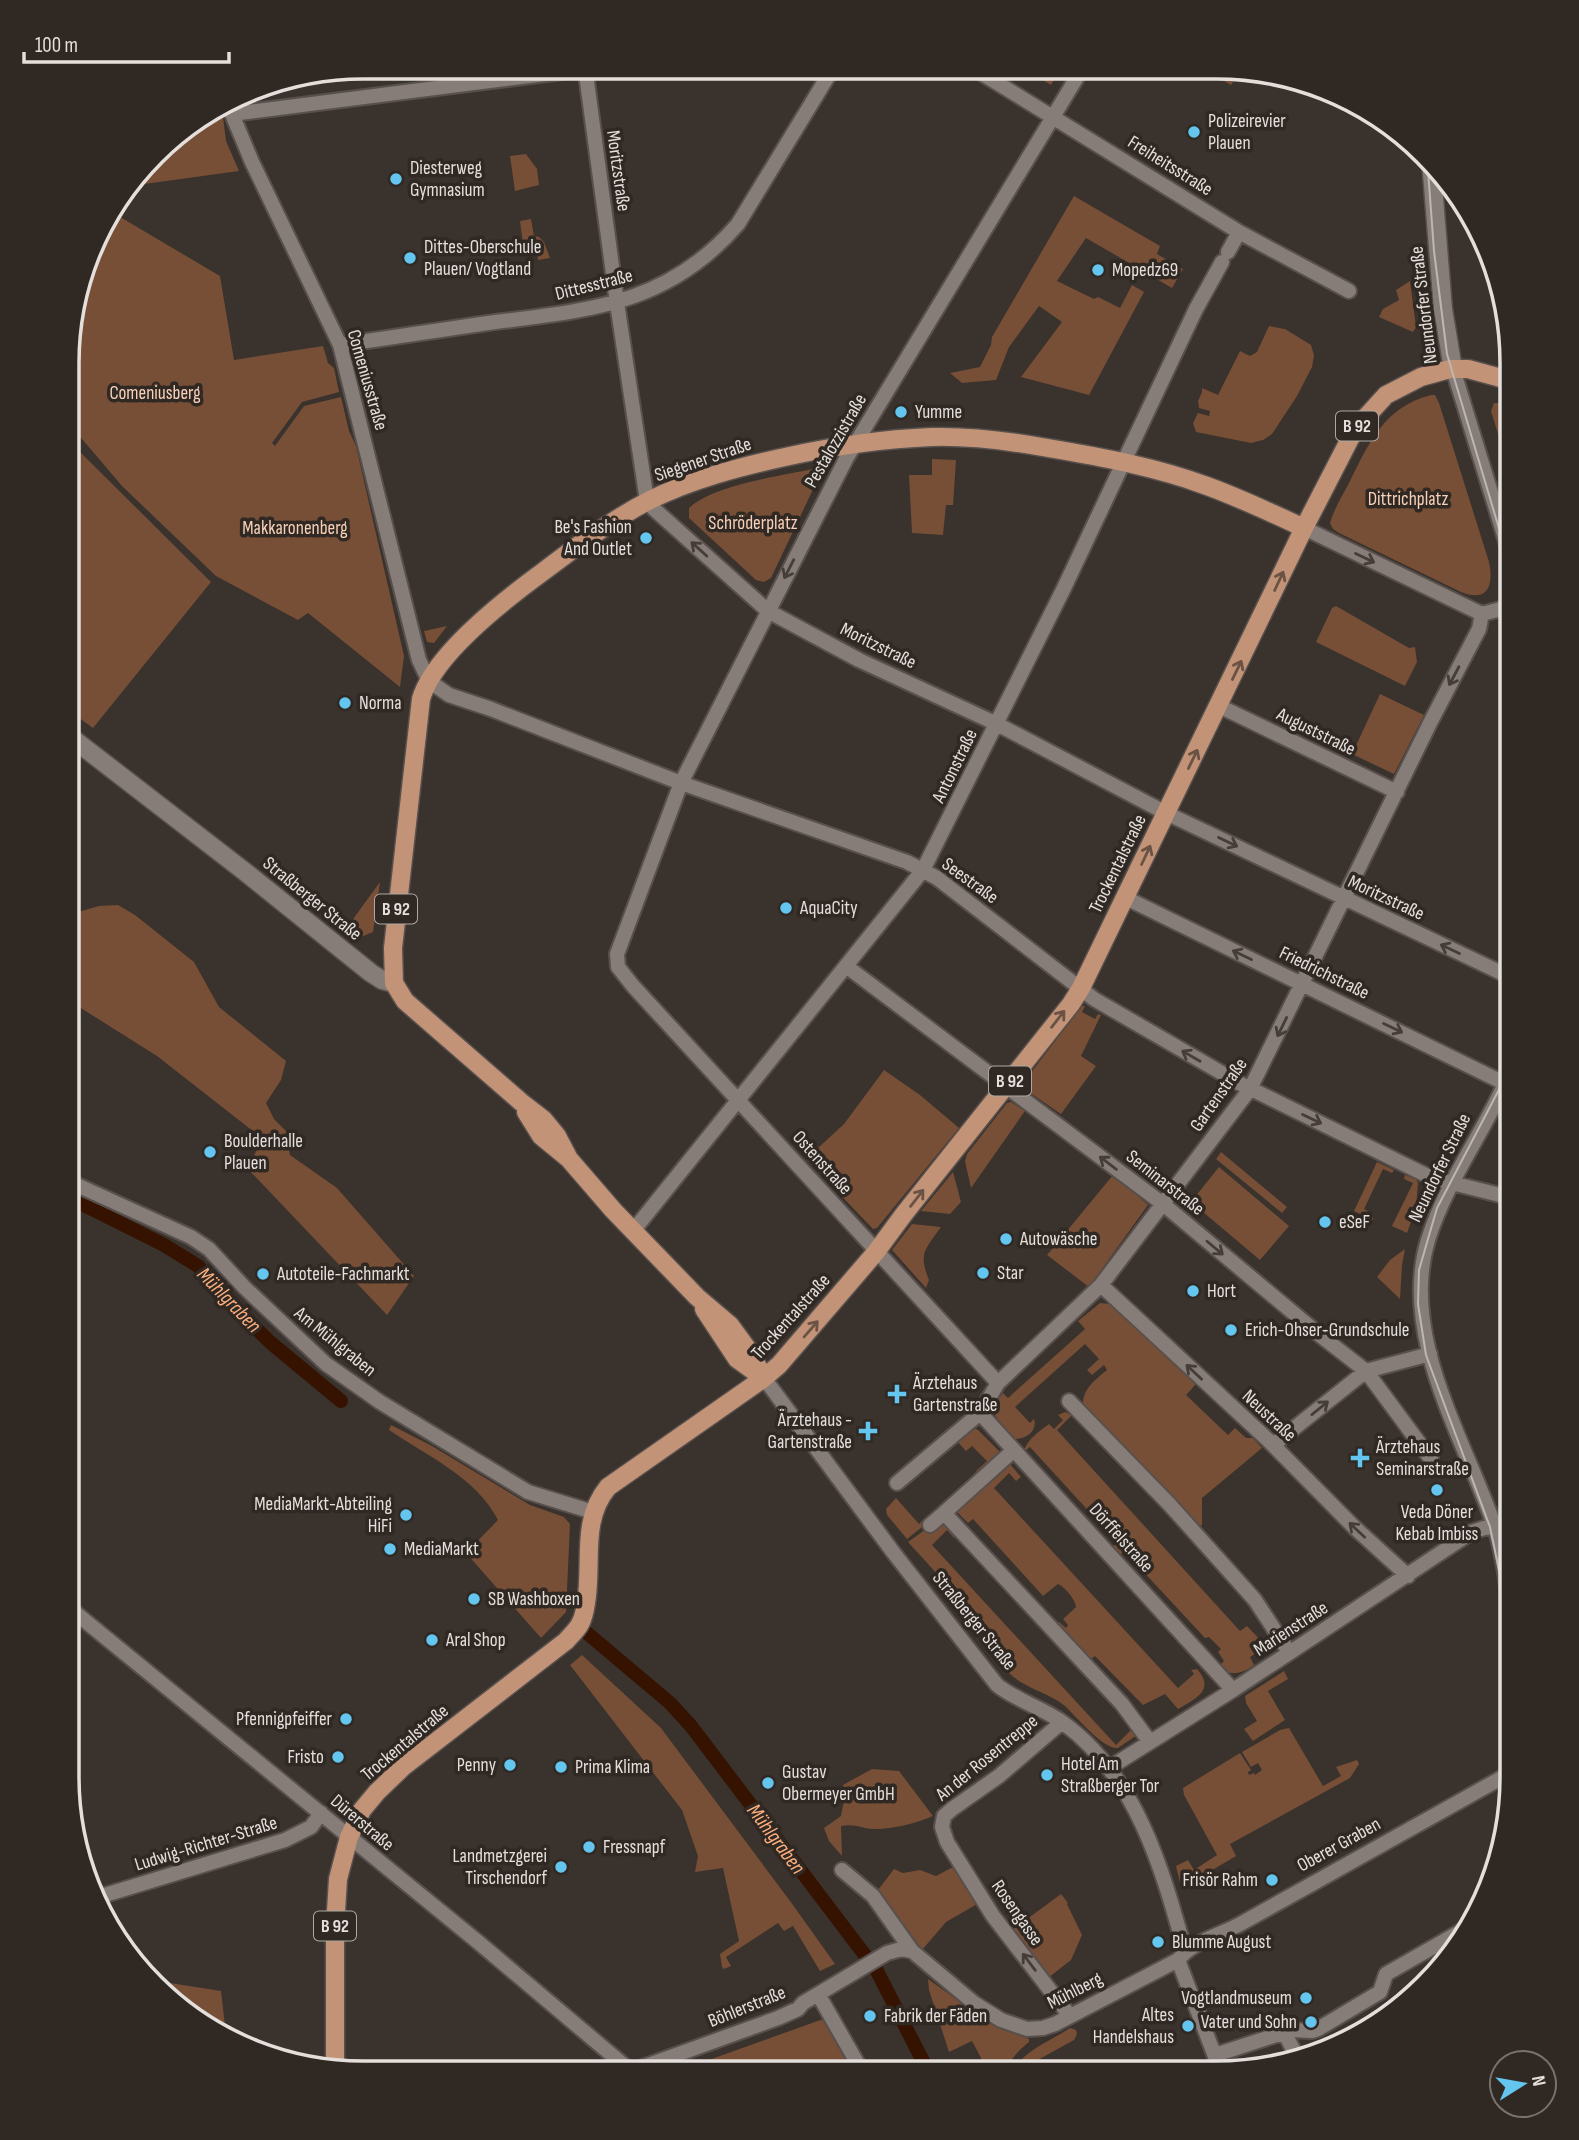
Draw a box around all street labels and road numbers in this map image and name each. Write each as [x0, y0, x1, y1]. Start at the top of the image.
street label: Moritzstraße [601, 129, 635, 213]
street label: Freiheitsstraße [1123, 131, 1217, 201]
street label: Neundorfer Straße [1405, 245, 1443, 365]
street label: Dittesstraße [553, 264, 635, 306]
street label: Comeniusstraße [342, 327, 392, 433]
street label: Pestalozzistraße [800, 390, 872, 492]
road number: B 92 [1336, 412, 1378, 440]
street label: Siegener Straße [652, 433, 754, 487]
street label: Moritzstraße [836, 618, 920, 674]
street label: Auguststraße [1272, 703, 1359, 761]
street label: Antonstraße [927, 725, 983, 807]
street label: Trockentalstraße [1084, 811, 1152, 917]
street label: Straßberger Straße [258, 852, 366, 946]
street label: Seestraße [937, 853, 1003, 909]
street label: Moritzstraße [1344, 870, 1428, 926]
road number: B 92 [375, 894, 417, 924]
street label: Friedrichstraße [1275, 941, 1373, 1005]
street label: Gartenstraße [1185, 1054, 1253, 1136]
road number: B 92 [989, 1066, 1031, 1096]
street label: Neundorfer Straße [1404, 1110, 1476, 1226]
street label: Ostenstraße [787, 1126, 857, 1200]
street label: Seminarstraße [1121, 1145, 1209, 1221]
street label: Trockentalstraße [747, 1270, 835, 1364]
street label: Am Mühlgraben [289, 1301, 380, 1382]
street label: Neustraße [1237, 1385, 1301, 1447]
street label: Dörffelstraße [1084, 1499, 1158, 1577]
street label: Straßberger Straße [927, 1567, 1021, 1675]
street label: Marienstraße [1249, 1596, 1333, 1662]
street label: Trockentalstraße [357, 1700, 453, 1786]
street label: An der Rosentreppe [930, 1710, 1043, 1807]
street label: Dürerstraße [326, 1790, 398, 1856]
street label: Ludwig-Richter-Straße [132, 1811, 280, 1877]
street label: Oberer Graben [1293, 1813, 1385, 1877]
street label: Rosengasse [986, 1876, 1048, 1950]
road number: B 92 [314, 1912, 356, 1940]
street label: Mühlberg [1044, 1967, 1107, 2015]
street label: Böhlerstraße [705, 1981, 789, 2033]

